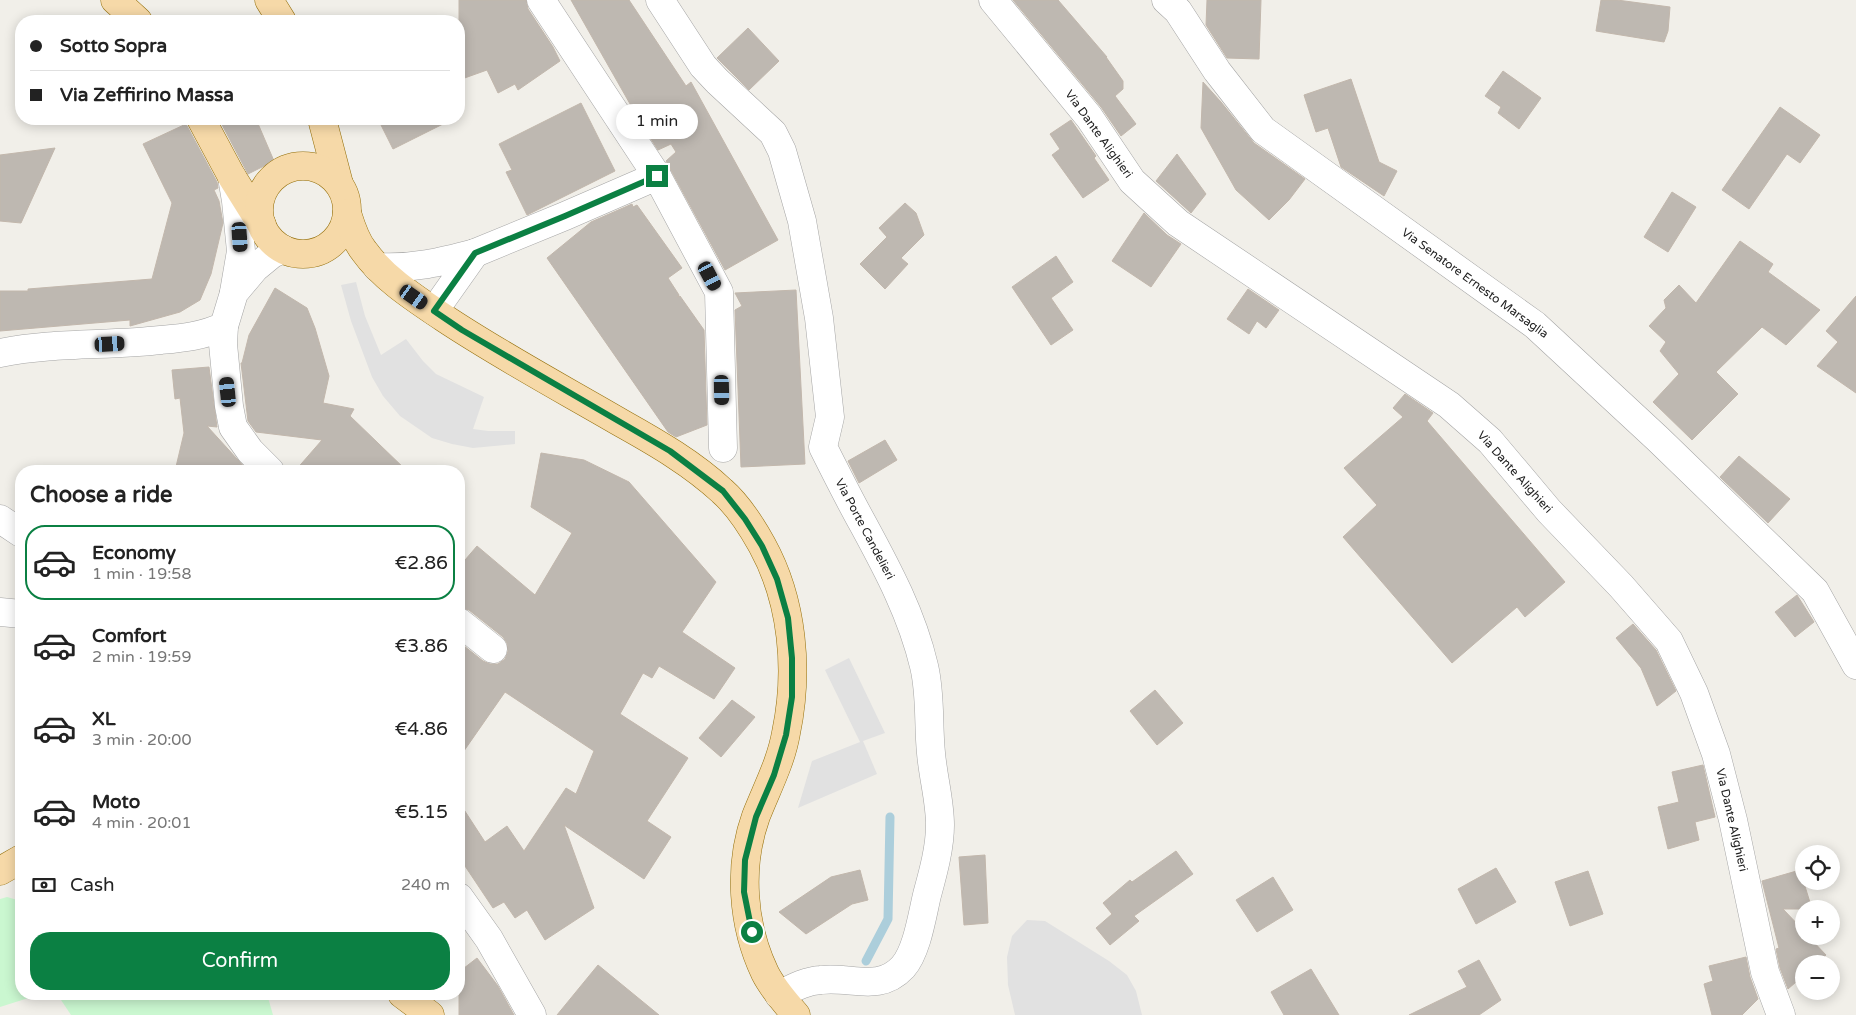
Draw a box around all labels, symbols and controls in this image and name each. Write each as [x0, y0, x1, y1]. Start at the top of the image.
text: Sotto Sopra [60, 35, 167, 57]
text: Via Zeffirino Massa [60, 84, 234, 106]
street label: Via Dante Alighieri [1062, 87, 1136, 181]
callout: 1 min [616, 104, 698, 138]
text: 1 min [636, 111, 678, 131]
route end [646, 165, 668, 187]
car [231, 222, 248, 252]
street label: Via Senatore Ernesto Marsaglia [1399, 225, 1551, 341]
car [696, 259, 723, 293]
car [397, 282, 430, 312]
car [94, 336, 125, 352]
car [714, 375, 729, 405]
car [218, 376, 237, 408]
street label: Via Dante Alighieri [1475, 428, 1555, 516]
street label: Via Porte Candelieri [832, 476, 898, 582]
text: Choose a ride [30, 482, 173, 508]
icon: car [32, 540, 77, 585]
text: Economy [92, 542, 176, 564]
text: €2.86 [394, 552, 448, 574]
text: 1 min · 19:58 [92, 564, 191, 584]
icon: car [32, 623, 77, 668]
text: Comfort [92, 625, 166, 647]
text: €3.86 [394, 635, 448, 657]
text: 2 min · 19:59 [92, 647, 191, 667]
icon: car [32, 706, 77, 751]
text: XL [92, 708, 116, 730]
text: €4.86 [394, 718, 448, 740]
text: 3 min · 20:00 [92, 730, 191, 750]
street label: Via Dante Alighieri [1713, 767, 1751, 873]
icon: car [32, 789, 77, 834]
text: Moto [92, 791, 140, 813]
text: €5.15 [394, 801, 448, 823]
text: 4 min · 20:01 [92, 813, 191, 833]
map controls [1795, 845, 1840, 1000]
button: locate [1795, 845, 1840, 890]
icon: cash [30, 871, 58, 899]
text: Cash [70, 874, 115, 896]
text: 240 m [401, 875, 450, 895]
button: + [1795, 900, 1840, 945]
route start [741, 921, 763, 943]
button: Confirm [30, 932, 450, 990]
button: − [1795, 955, 1840, 1000]

